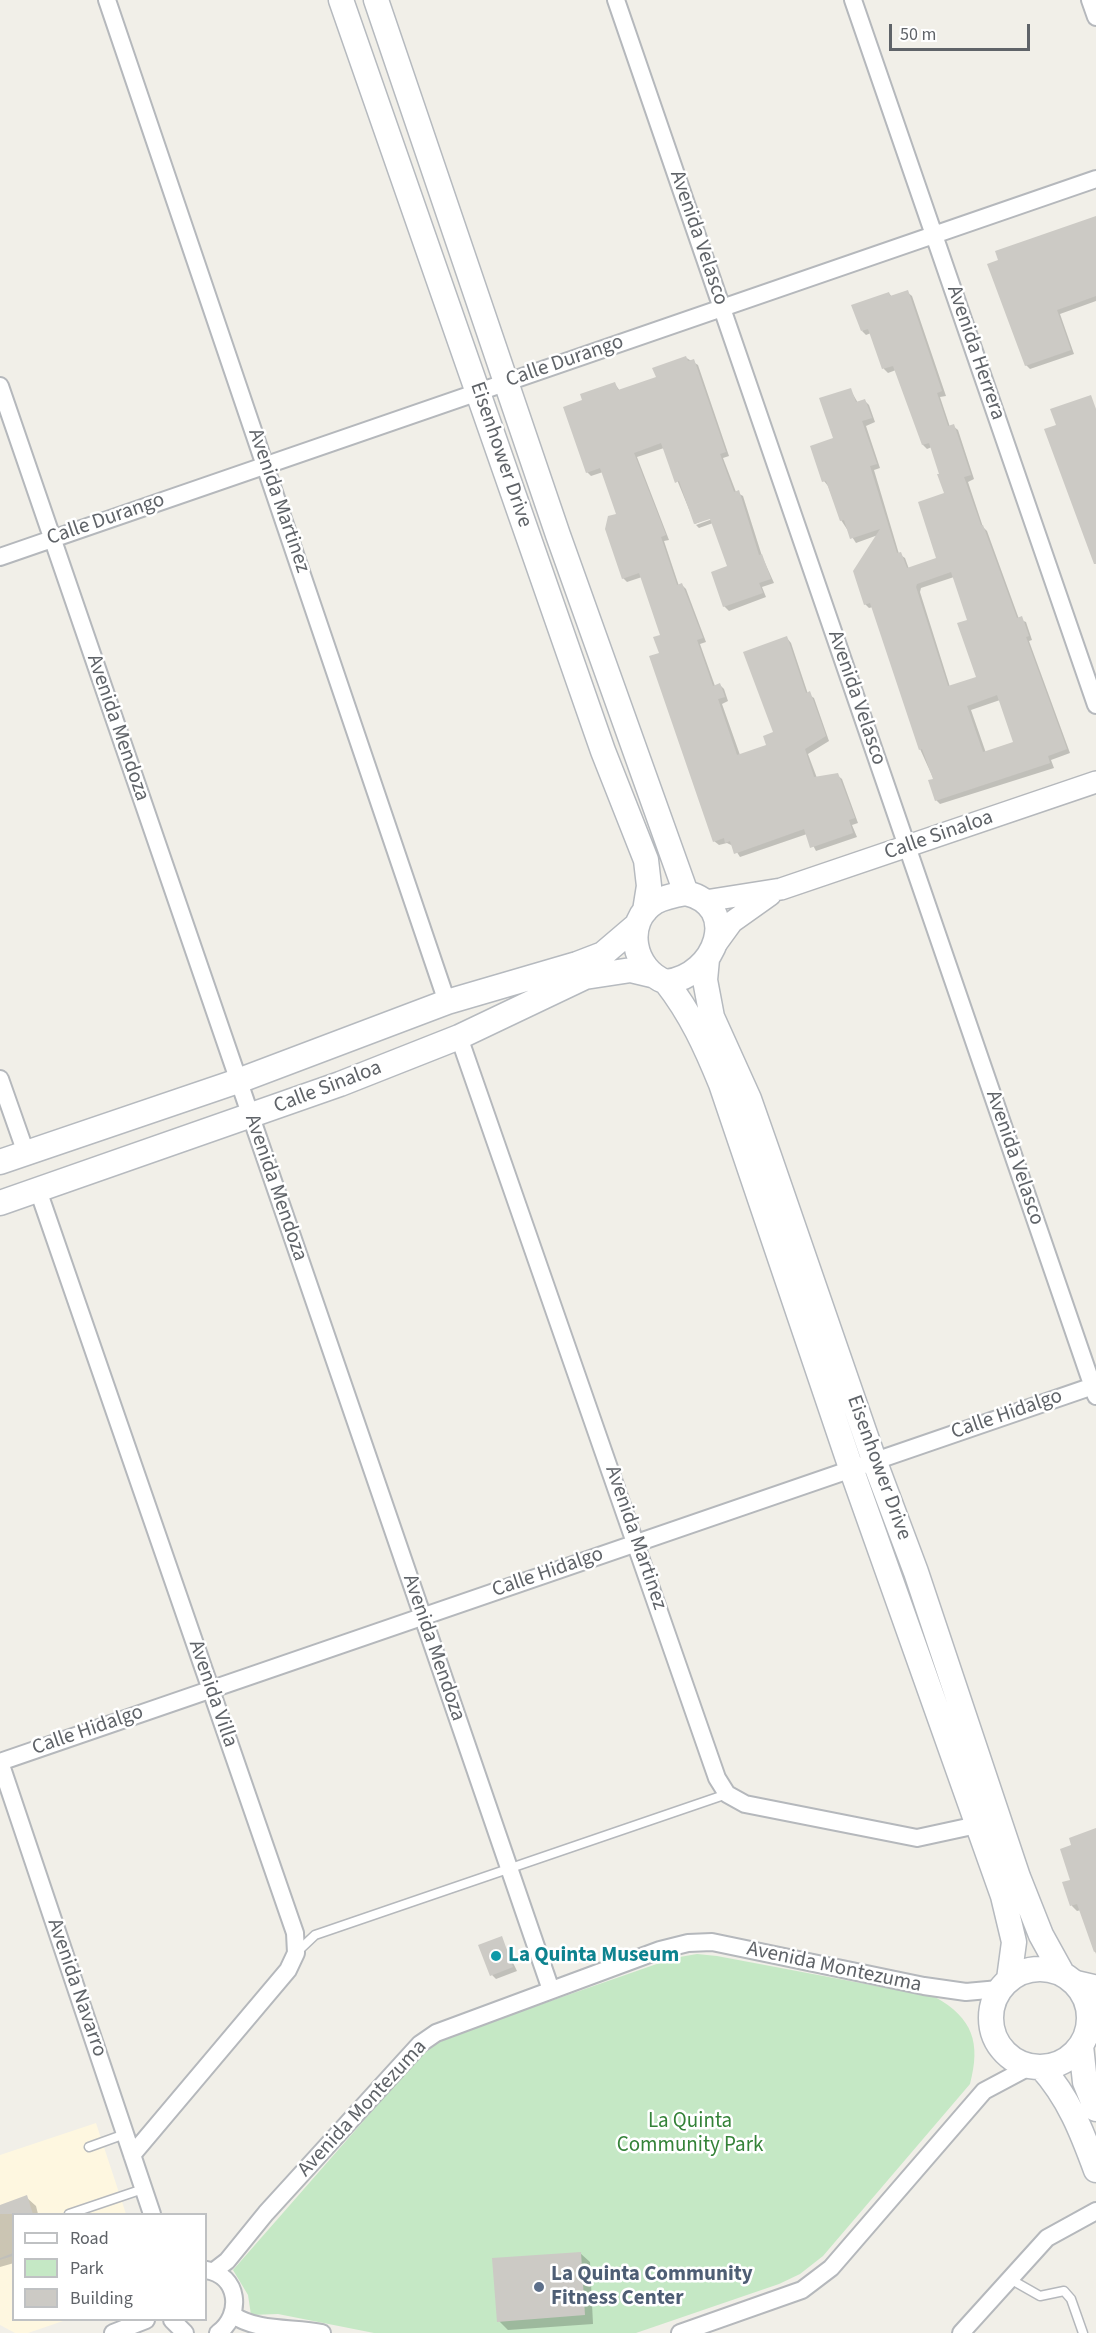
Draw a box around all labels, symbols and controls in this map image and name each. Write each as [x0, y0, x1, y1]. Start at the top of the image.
scale bar [892, 12, 1033, 50]
text: 50 m [900, 22, 936, 47]
street label: Avenida Velasco [663, 167, 733, 309]
street label: Avenida Herrera [940, 282, 1010, 424]
street label: Calle Durango [503, 330, 627, 394]
street label: Eisenhower Drive [463, 379, 537, 531]
street label: Avenida Martinez [242, 426, 314, 576]
street label: Calle Durango [44, 488, 168, 552]
street label: Avenida Velasco [821, 627, 891, 769]
street label: Avenida Mendoza [80, 651, 154, 805]
street label: Calle Sinaloa [881, 806, 997, 866]
street label: Calle Sinaloa [271, 1056, 385, 1120]
street label: Avenida Velasco [979, 1087, 1049, 1229]
street label: Avenida Mendoza [238, 1111, 312, 1265]
street label: Calle Hidalgo [948, 1384, 1066, 1446]
street label: Eisenhower Drive [840, 1392, 916, 1544]
street label: Avenida Martinez [599, 1463, 671, 1613]
street label: Calle Hidalgo [489, 1542, 607, 1604]
street label: Avenida Mendoza [396, 1571, 470, 1725]
street label: Avenida Villa [182, 1637, 242, 1751]
street label: Calle Hidalgo [29, 1700, 147, 1762]
street label: Avenida Navarro [41, 1916, 111, 2060]
street label: Avenida Montezuma [744, 1937, 924, 1999]
place label: La Quinta Museum [508, 1943, 679, 1969]
marker: La Quinta Museum [489, 1949, 503, 1963]
street label: Avenida Montezuma [293, 2035, 433, 2183]
park label: La Quinta Community Park [617, 2109, 763, 2159]
legend [12, 2213, 207, 2321]
text: Road [70, 2226, 109, 2251]
text: Park [70, 2256, 104, 2281]
place label: La Quinta Community Fitness Center [551, 2262, 753, 2312]
marker: La Quinta Community Fitness Center [532, 2280, 546, 2294]
text: Building [70, 2286, 133, 2311]

